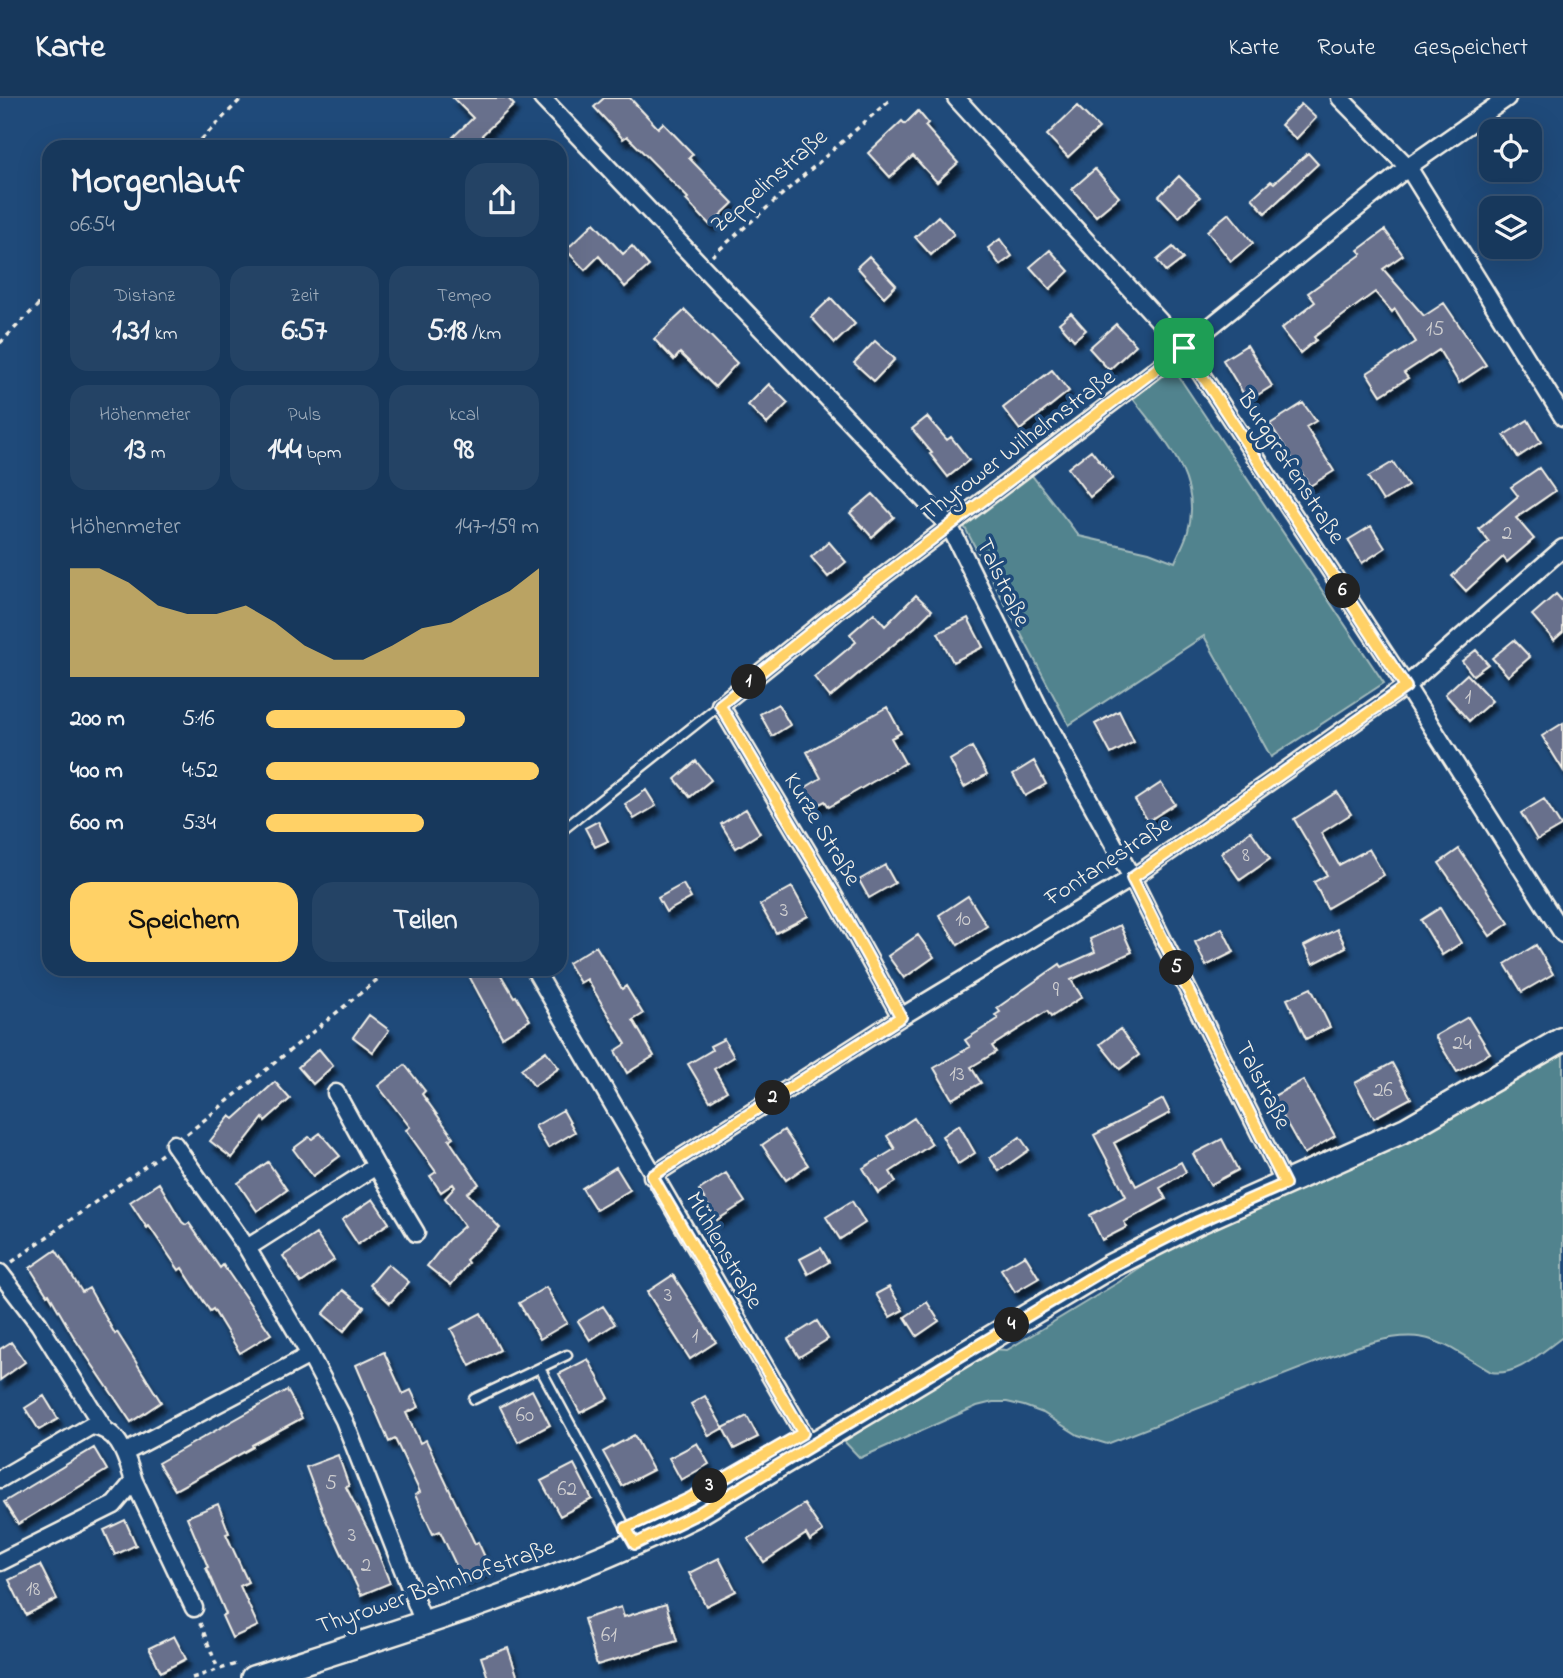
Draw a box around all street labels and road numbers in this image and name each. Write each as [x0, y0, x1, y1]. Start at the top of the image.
street label: Zeppelinstraße [704, 121, 837, 243]
street label: Thyrower Wilhelmstraße [915, 361, 1124, 532]
street label: Burggrafenstraße [1227, 383, 1353, 552]
street label: Talstraße [966, 533, 1039, 633]
street label: Kurze Straße [773, 767, 869, 894]
street label: Fontanestraße [1038, 808, 1180, 917]
street label: Talstraße [1225, 1036, 1299, 1136]
street label: Mühlenstraße [675, 1186, 771, 1316]
street label: Thyrower Bahnhofstraße [312, 1531, 560, 1646]

